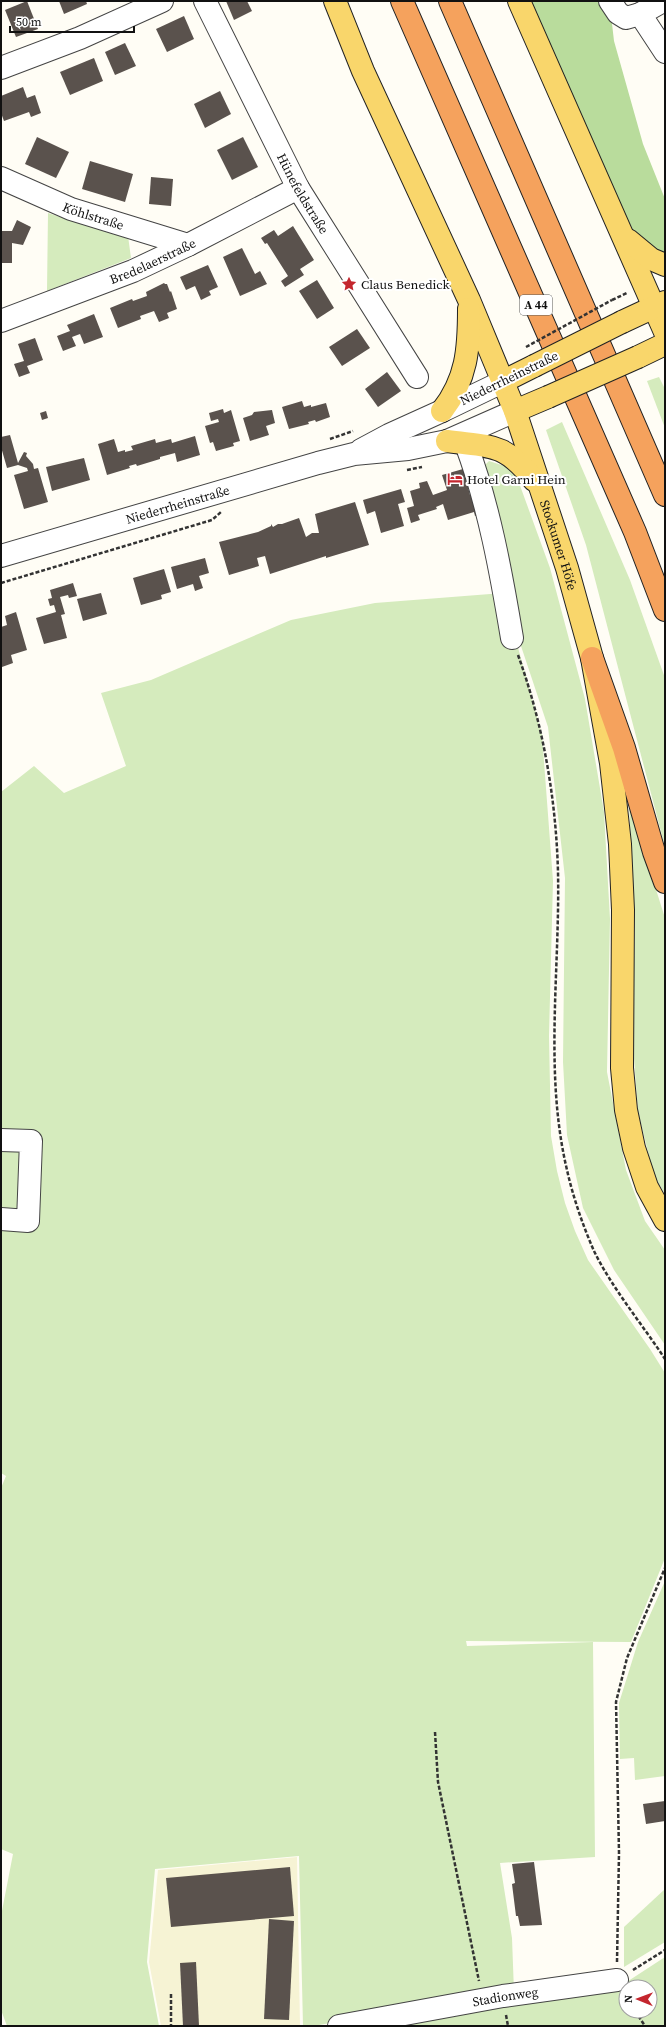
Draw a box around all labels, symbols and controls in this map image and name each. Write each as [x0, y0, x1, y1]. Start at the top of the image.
scale bar [10, 8, 134, 34]
text: 50 m [16, 14, 42, 30]
street label: Hünefeldstraße [273, 150, 333, 237]
street label: Köhlstraße [60, 198, 127, 233]
street label: Bredelaerstraße [107, 234, 199, 288]
place icon: Claus Benedick [340, 275, 358, 293]
place label: Claus Benedick [361, 276, 451, 293]
road number: A 44 [520, 295, 552, 315]
street label: Niederrheinstraße [457, 347, 561, 409]
hotel icon: Hotel Garni Hein [446, 470, 464, 488]
place label: Hotel Garni Hein [467, 471, 566, 488]
street label: Niederrheinstraße [124, 481, 232, 527]
street label: Stockumer Höfe [537, 498, 581, 592]
north arrow [618, 1979, 658, 2019]
street label: Stadionweg [471, 1983, 540, 2010]
text: N [621, 1995, 636, 2003]

